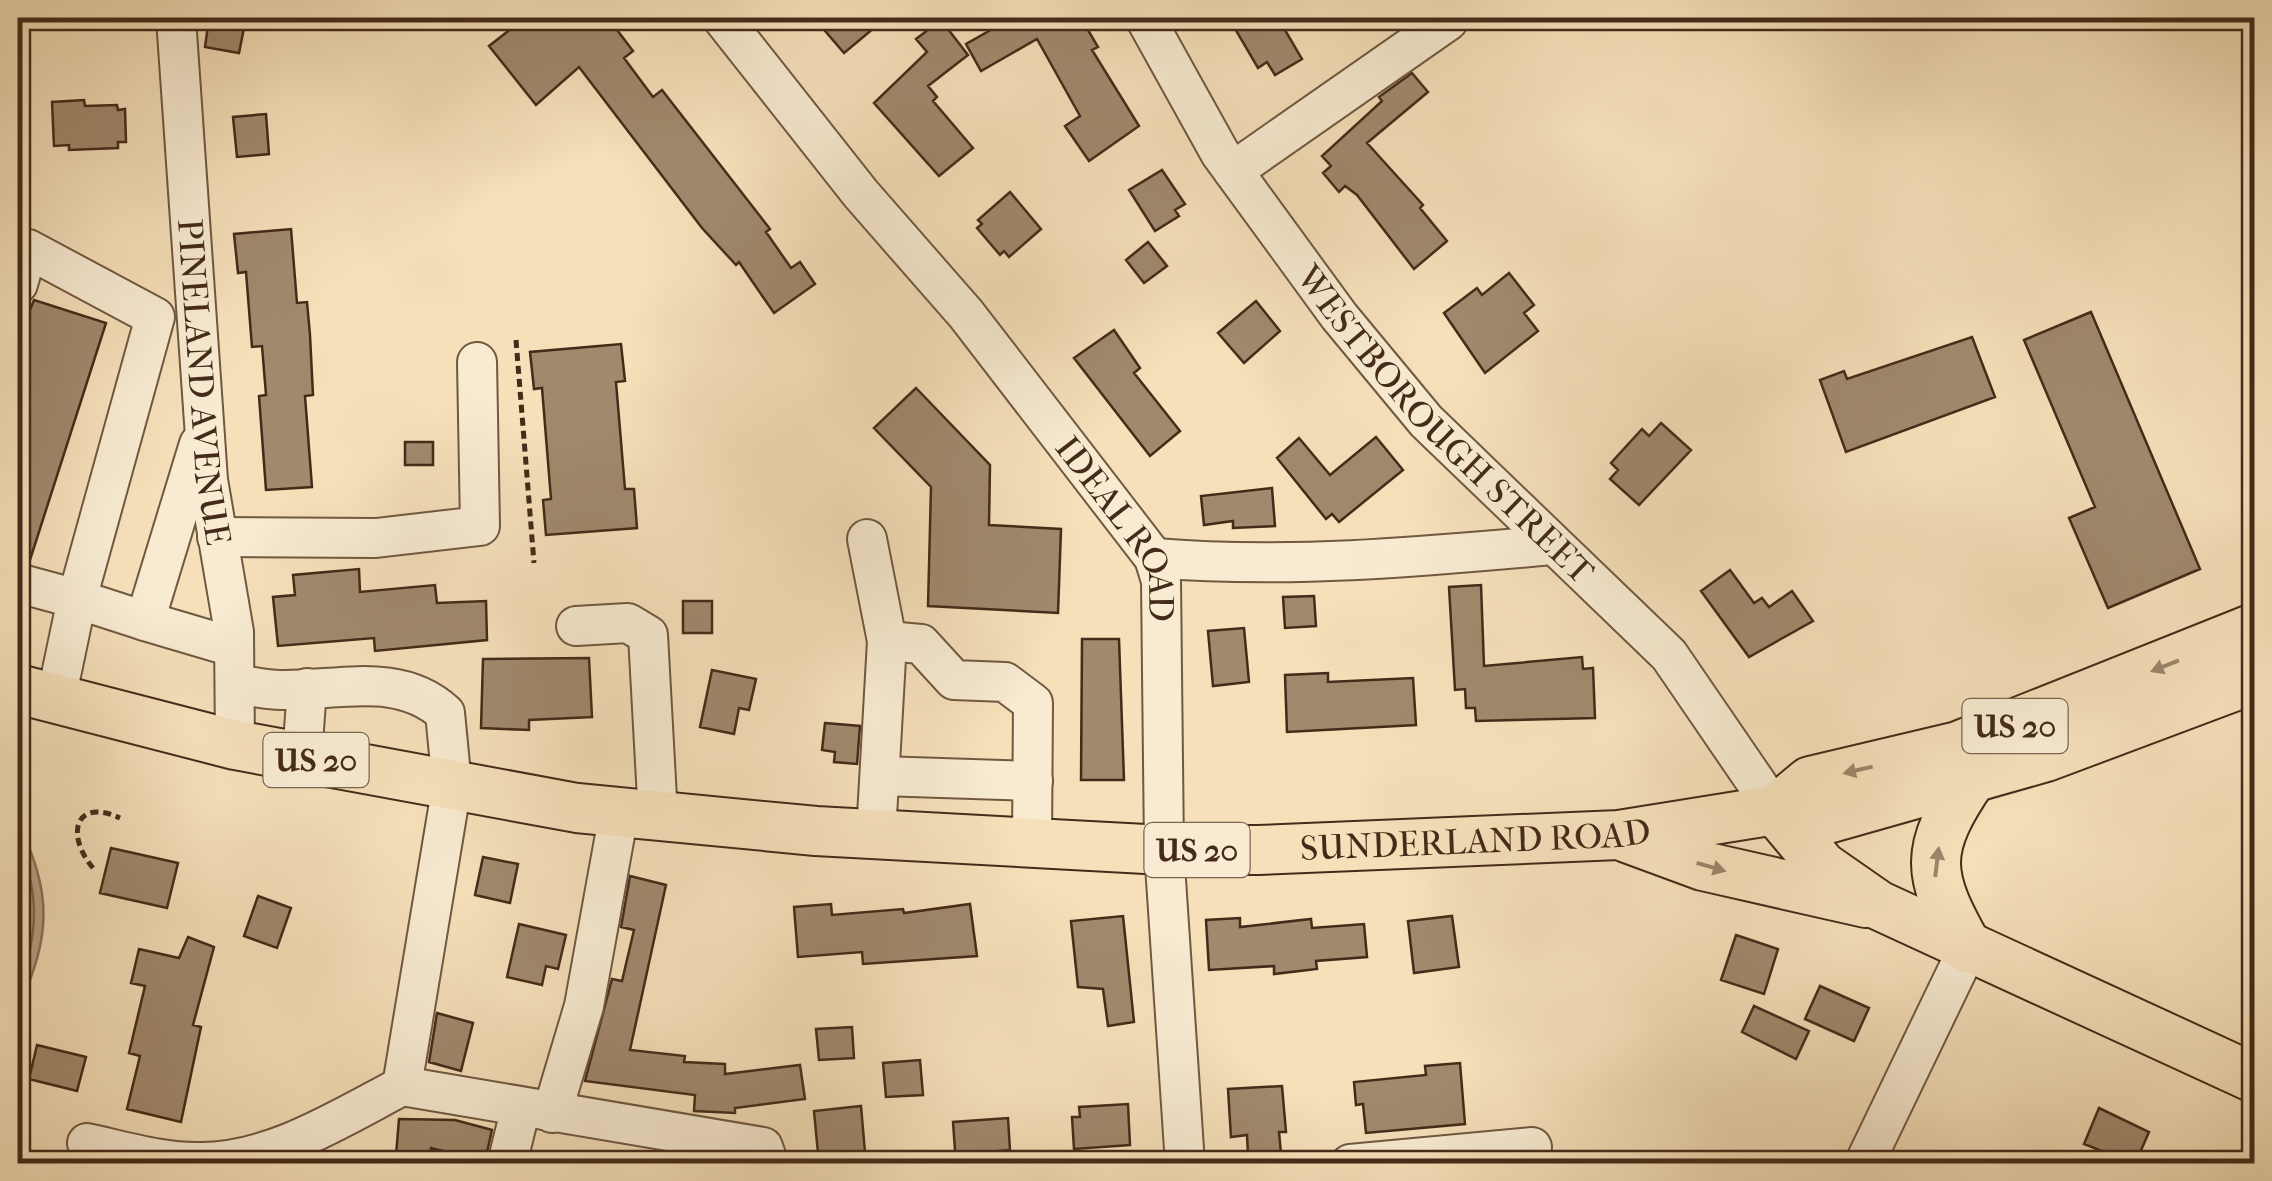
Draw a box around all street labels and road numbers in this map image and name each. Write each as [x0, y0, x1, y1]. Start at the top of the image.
street label: PINELAND AVENUE [169, 217, 239, 548]
street label: WESTBOROUGH STREET [1287, 257, 1602, 593]
street label: IDEAL ROAD [1047, 428, 1181, 622]
road number: US 20 [1962, 699, 2068, 753]
road number: US 20 [264, 733, 368, 787]
street label: SUNDERLAND ROAD [1299, 810, 1654, 869]
road number: US 20 [1144, 823, 1250, 877]

